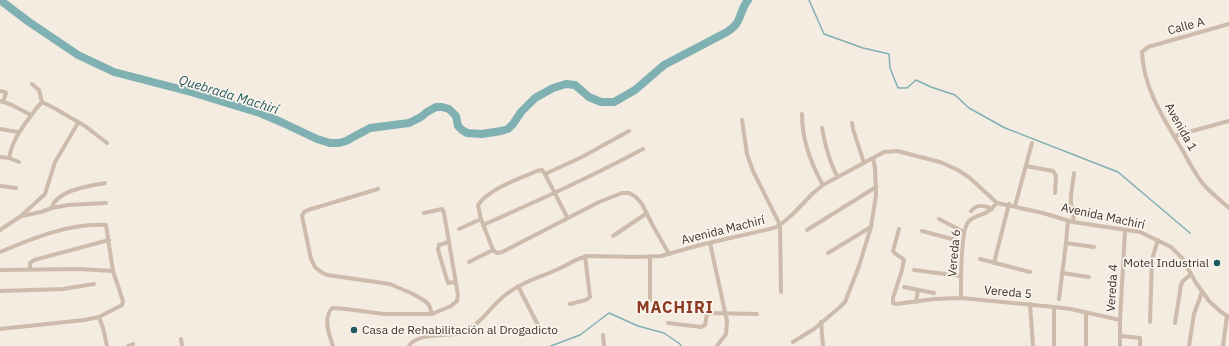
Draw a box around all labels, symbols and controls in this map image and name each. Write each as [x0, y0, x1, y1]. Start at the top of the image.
street label: Calle A [1166, 13, 1206, 38]
water label: Quebrada Machirí [177, 71, 282, 118]
street label: Avenida 1 [1162, 100, 1201, 154]
street label: Avenida Machirí [1060, 199, 1146, 232]
street label: Avenida Machirí [680, 212, 766, 247]
street label: Vereda 6 [944, 228, 963, 277]
place label: Motel Industrial [1123, 255, 1209, 270]
marker: Motel Industrial [1212, 258, 1222, 268]
street label: Vereda 4 [1103, 264, 1120, 312]
street label: Vereda 5 [984, 282, 1033, 301]
district label: MACHIRI [636, 297, 714, 317]
place label: Casa de Rehabilitación al Drogadicto [362, 322, 558, 337]
marker: Casa de Rehabilitación al Drogadicto [349, 325, 359, 335]

